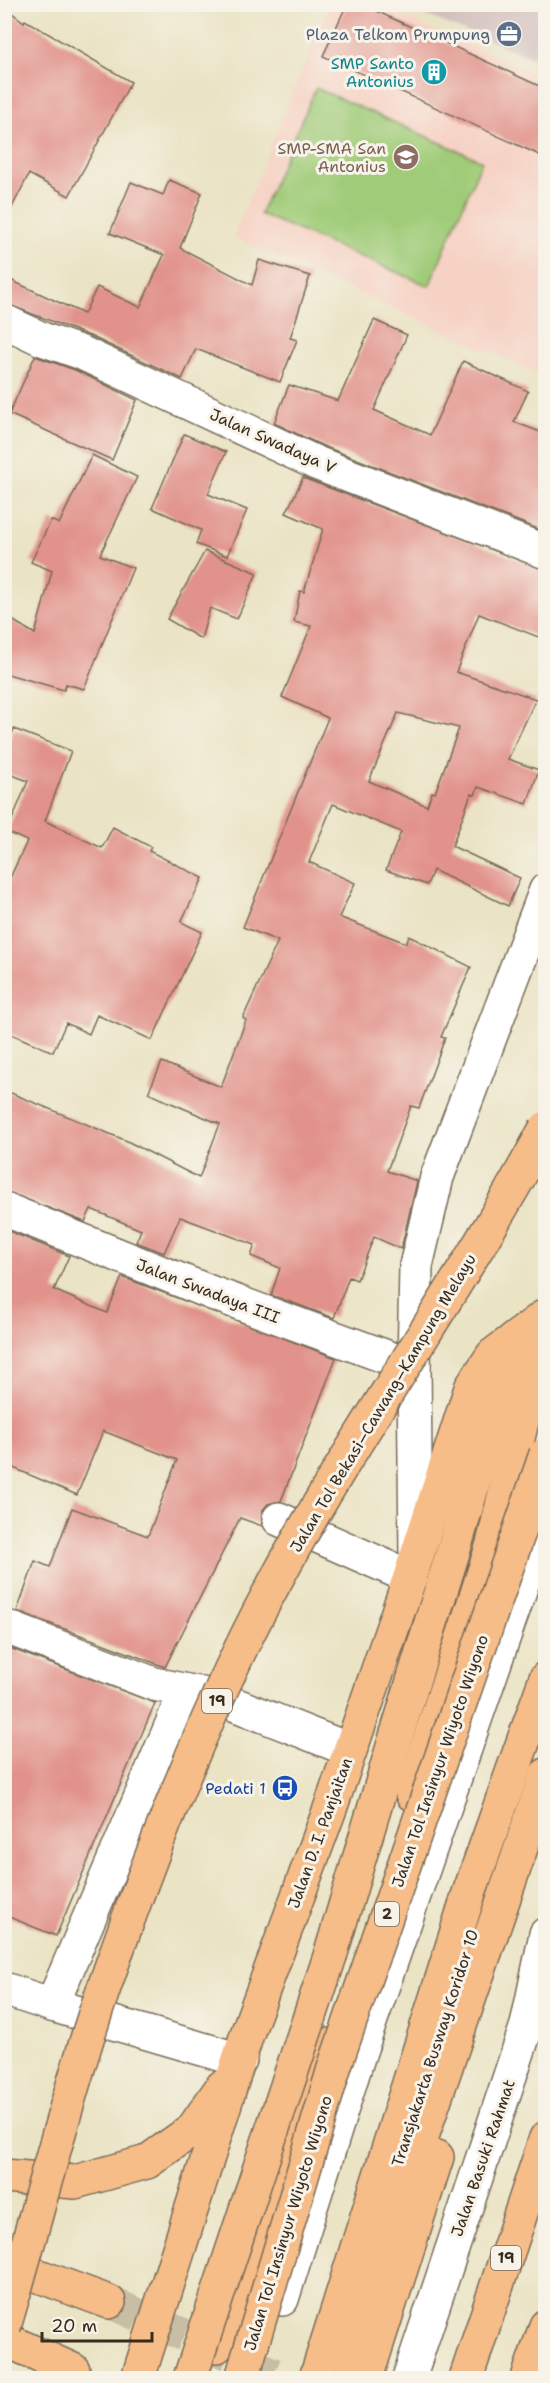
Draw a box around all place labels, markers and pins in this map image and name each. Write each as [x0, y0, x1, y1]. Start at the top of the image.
office icon: Plaza Telkom Prumpung [494, 19, 524, 49]
place label: Plaza Telkom Prumpung [306, 24, 490, 45]
place label: SMP Santo Antonius [331, 53, 414, 92]
building icon: SMP Santo Antonius [419, 57, 449, 87]
place label: SMP-SMA San Antonius [277, 138, 386, 177]
school or university icon: SMP-SMA San Antonius [391, 142, 421, 172]
bus stop icon: Pedati 1 [270, 1773, 300, 1803]
place label: Pedati 1 [205, 1778, 266, 1799]

